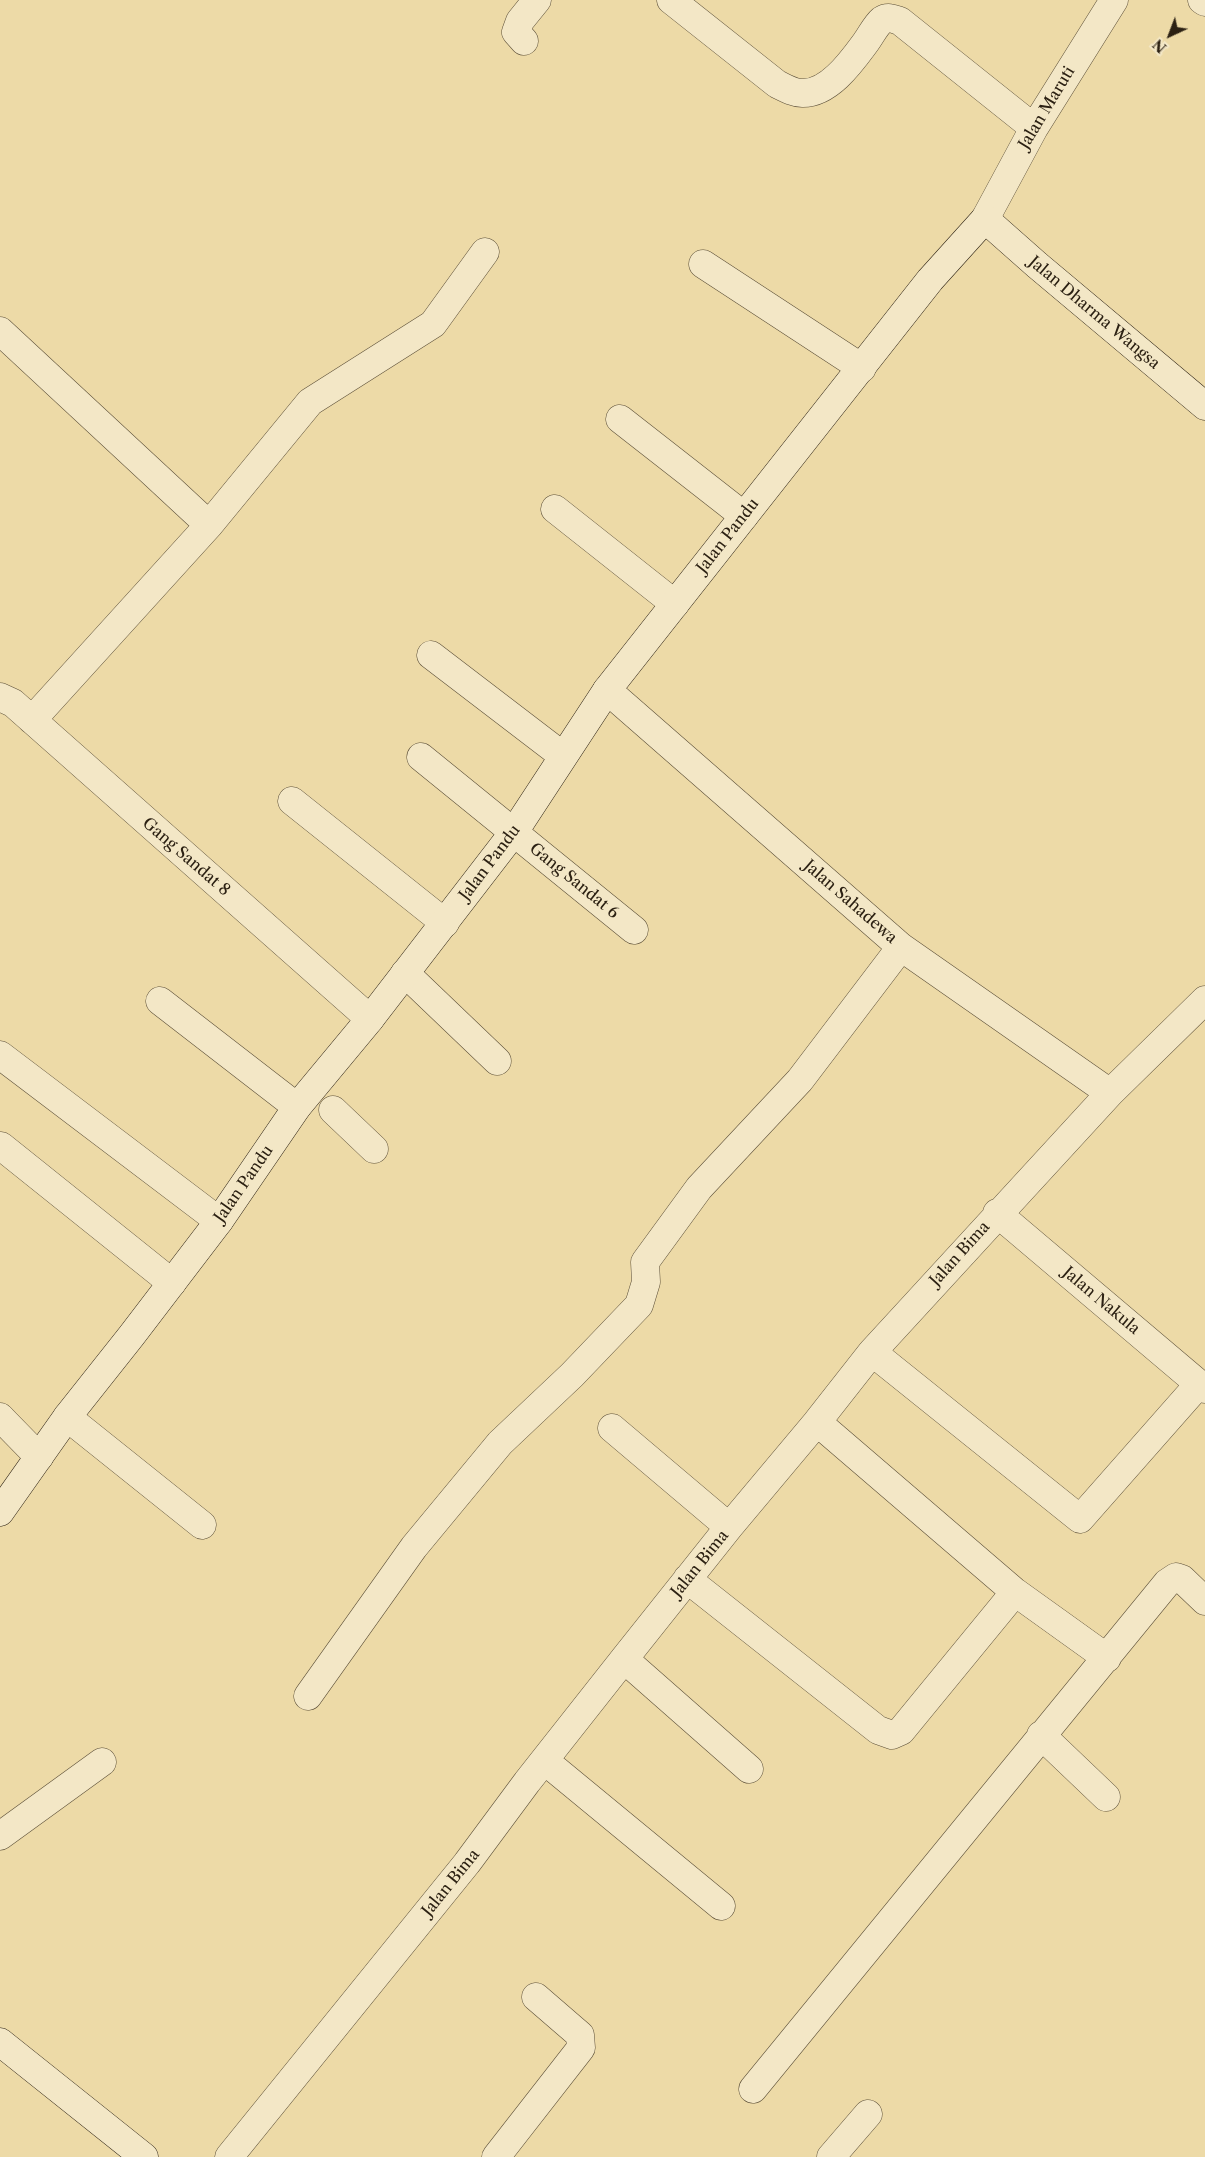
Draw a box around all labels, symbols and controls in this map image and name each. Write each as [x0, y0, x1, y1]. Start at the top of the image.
north arrow [1145, 10, 1195, 60]
text: N [1149, 35, 1170, 57]
street label: Jalan Maruti [1015, 63, 1079, 153]
street label: Jalan Dharma Wangsa [1024, 252, 1164, 374]
street label: Jalan Pandu [693, 495, 763, 577]
street label: Gang Sandat 8 [138, 814, 234, 900]
street label: Jalan Pandu [455, 821, 525, 905]
street label: Gang Sandat 6 [525, 839, 623, 923]
street label: Jalan Sahadewa [799, 856, 901, 948]
street label: Jalan Pandu [210, 1142, 278, 1226]
street label: Jalan Bima [926, 1218, 994, 1290]
street label: Jalan Nakula [1058, 1263, 1144, 1339]
street label: Jalan Bima [667, 1527, 733, 1601]
street label: Jalan Bima [418, 1846, 484, 1920]

